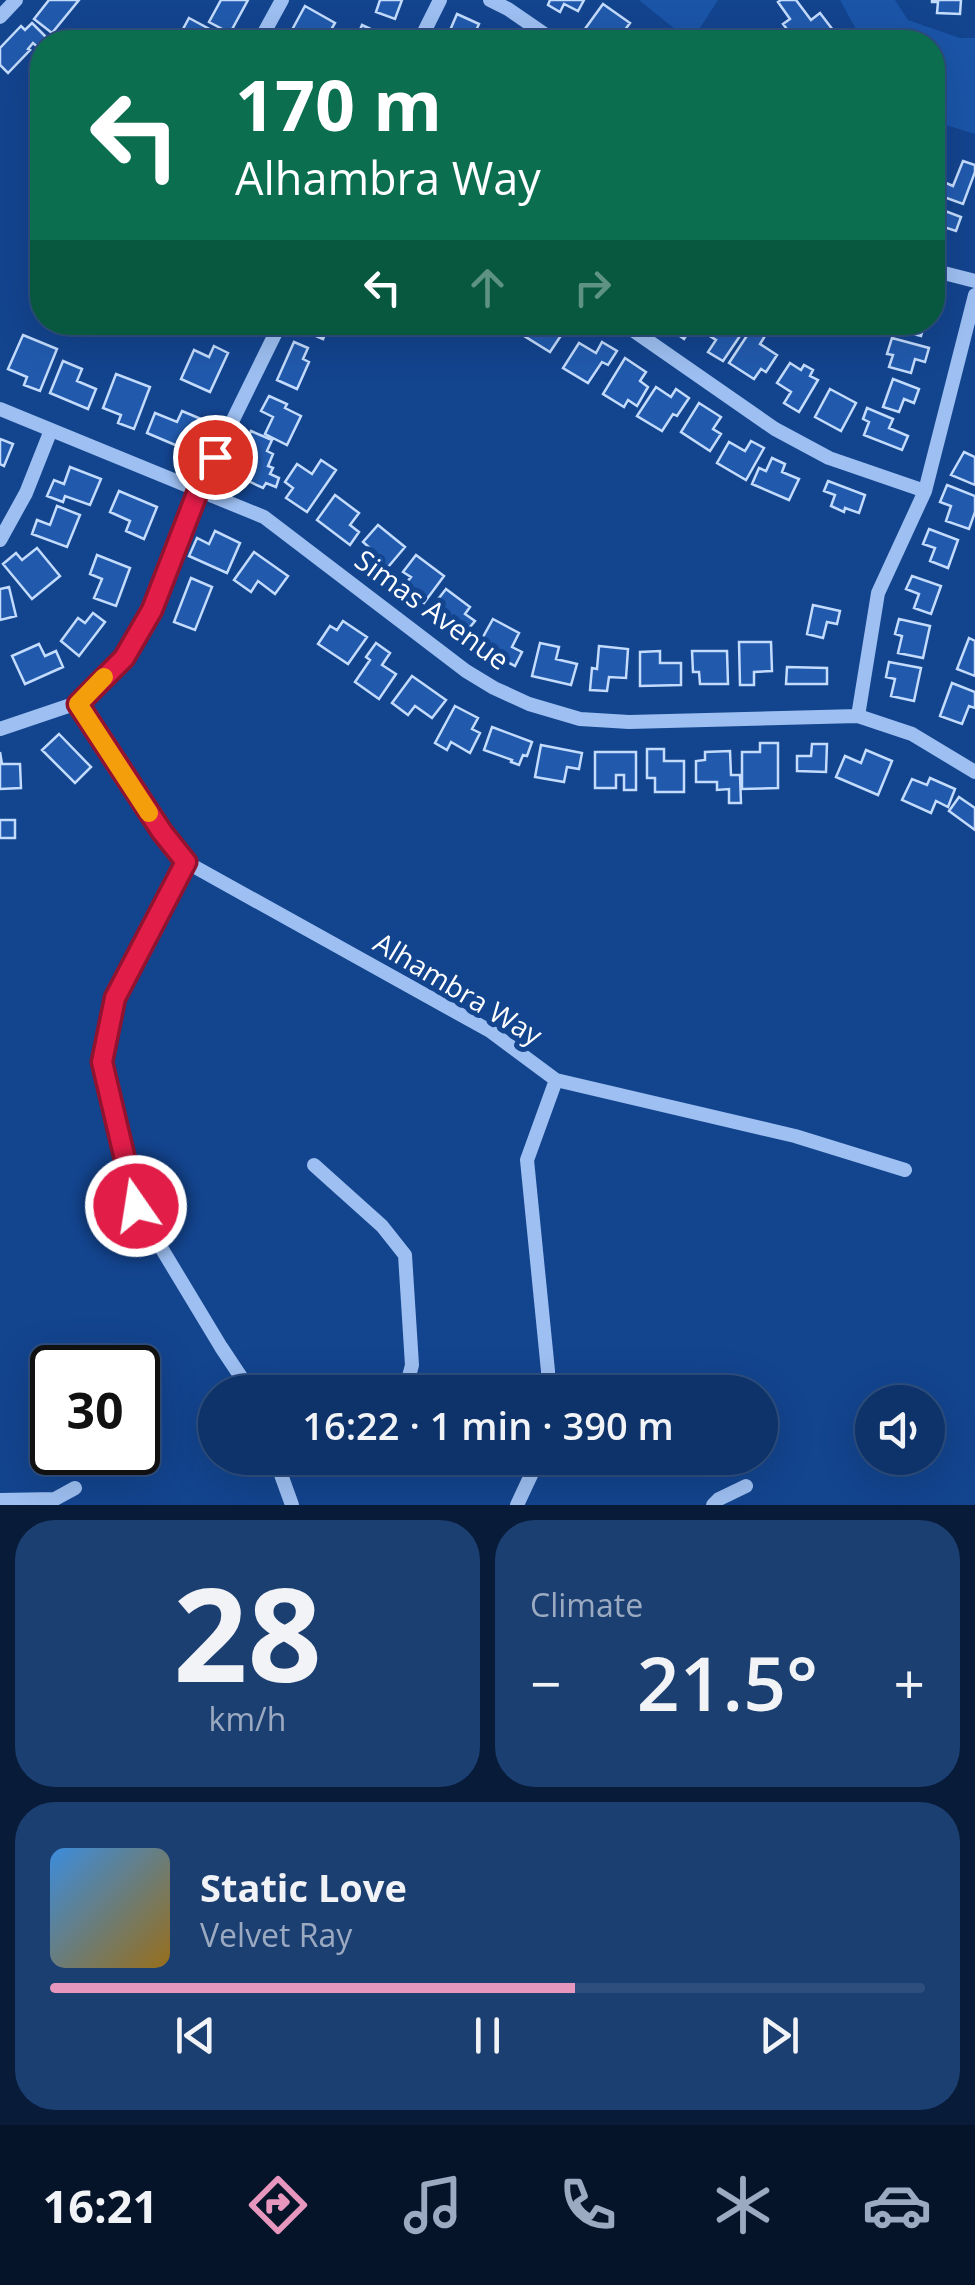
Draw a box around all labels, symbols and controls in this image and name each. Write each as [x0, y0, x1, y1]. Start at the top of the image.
text: 170 m [235, 56, 442, 152]
icon: left [70, 70, 200, 200]
text: Alhambra Way [235, 147, 541, 208]
icon: left [355, 260, 410, 315]
icon: ahead [460, 260, 515, 315]
icon: right [565, 260, 620, 315]
pin [173, 415, 258, 500]
icon: arrive [188, 430, 243, 485]
street label: Simas Avenue [348, 540, 517, 678]
street label: Alhambra Way [367, 923, 551, 1054]
position arrow [84, 1154, 188, 1258]
speed limit sign: 30 [30, 1345, 160, 1475]
map controls [855, 1385, 945, 1475]
button: sound [855, 1385, 945, 1475]
text: 16:22 · 1 min · 390 m [302, 1399, 674, 1451]
text: 28 [173, 1543, 322, 1720]
text: Climate [530, 1583, 643, 1626]
text: 21.5° [637, 1631, 818, 1733]
text: − [530, 1645, 561, 1720]
text: + [894, 1645, 925, 1720]
text: km/h [209, 1697, 286, 1740]
text: Static Love [200, 1861, 407, 1913]
text: Velvet Ray [200, 1913, 352, 1956]
icon: previous [168, 2008, 223, 2063]
icon: pause [460, 2008, 515, 2063]
icon: next [752, 2008, 807, 2063]
icon: directions [243, 2170, 313, 2240]
icon: music [398, 2170, 468, 2240]
icon: phone [553, 2170, 623, 2240]
icon: climate [708, 2170, 778, 2240]
icon: car [862, 2170, 932, 2240]
text: 16:21 [42, 2175, 158, 2236]

